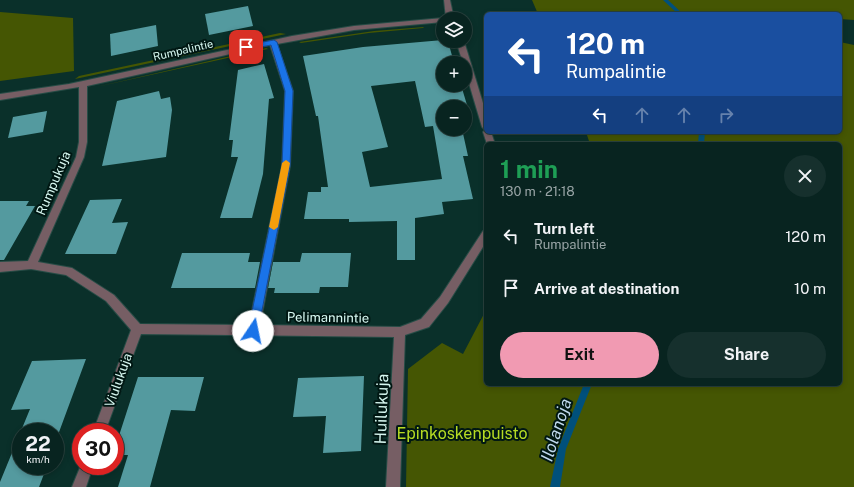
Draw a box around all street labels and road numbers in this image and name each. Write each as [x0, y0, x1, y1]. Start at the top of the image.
street label: Rumpalintie [152, 37, 214, 63]
street label: Rumpukuja [33, 149, 74, 218]
street label: Pelimannintie [287, 309, 369, 326]
street label: Viulukuja [102, 351, 135, 409]
street label: Huilukuja [371, 373, 392, 445]

